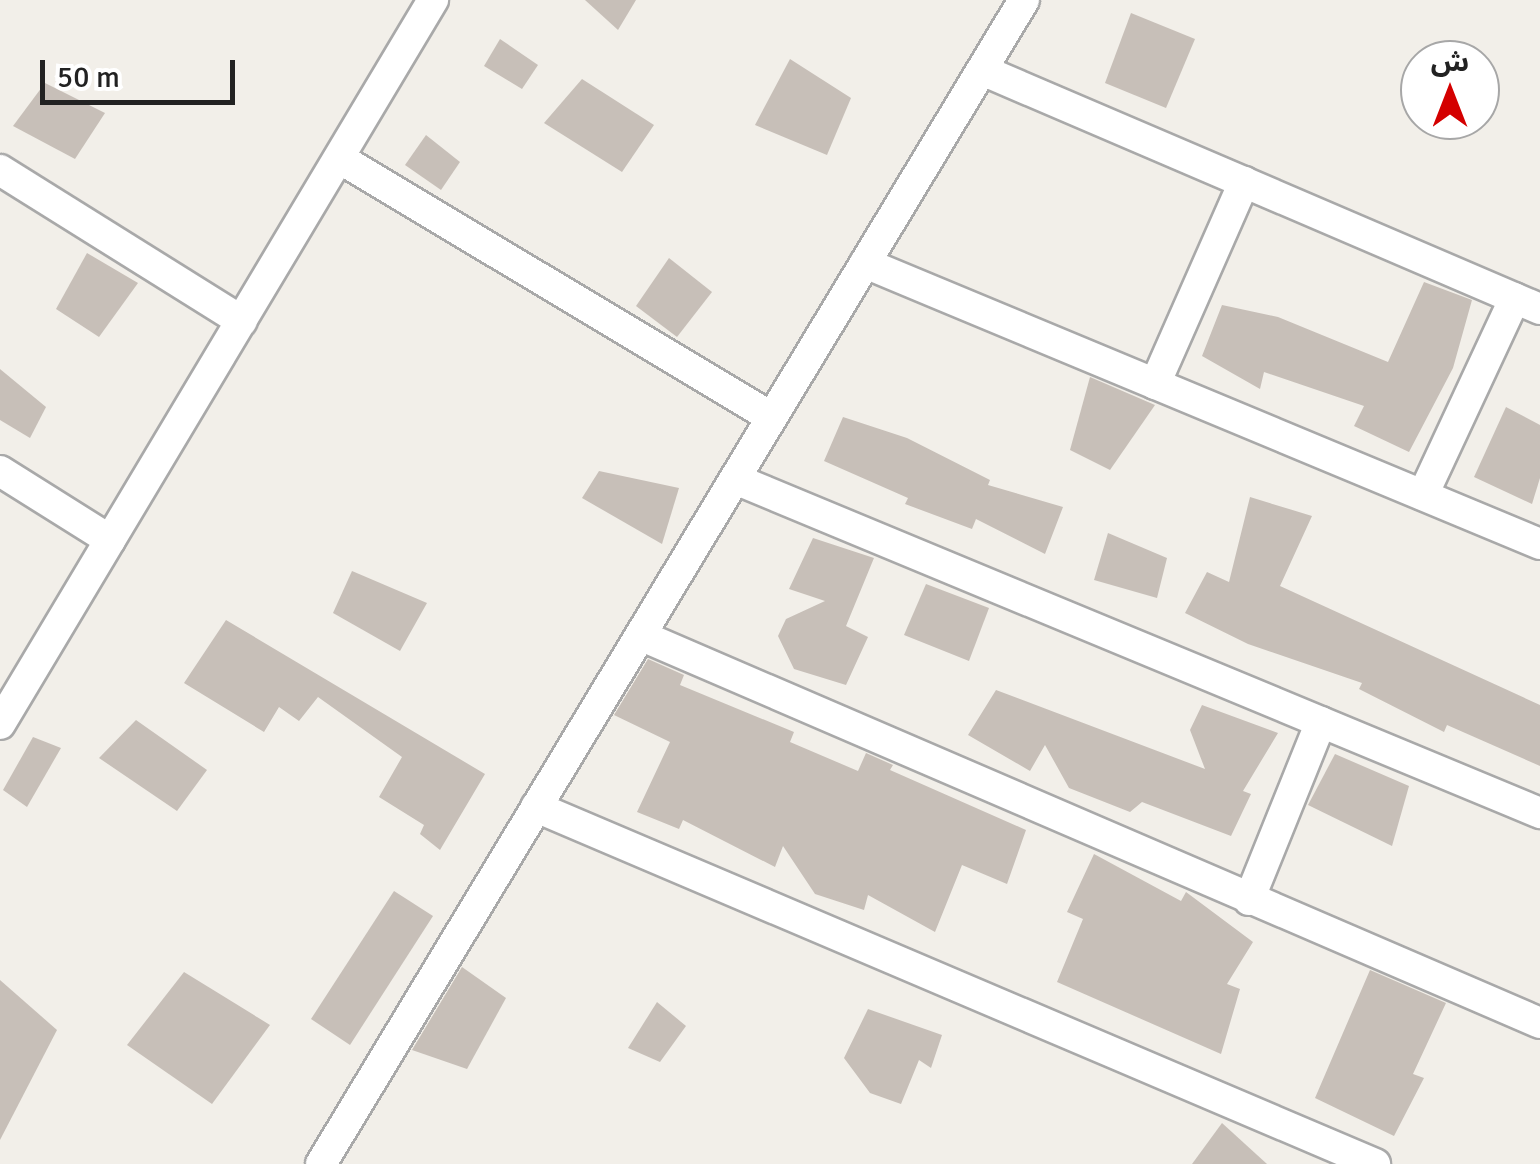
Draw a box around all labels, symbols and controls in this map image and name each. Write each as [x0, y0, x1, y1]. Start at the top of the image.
scale bar [45, 40, 240, 102]
north arrow [1400, 40, 1500, 140]
text: ش [1431, 45, 1469, 79]
text: 50 m [57, 59, 120, 96]

